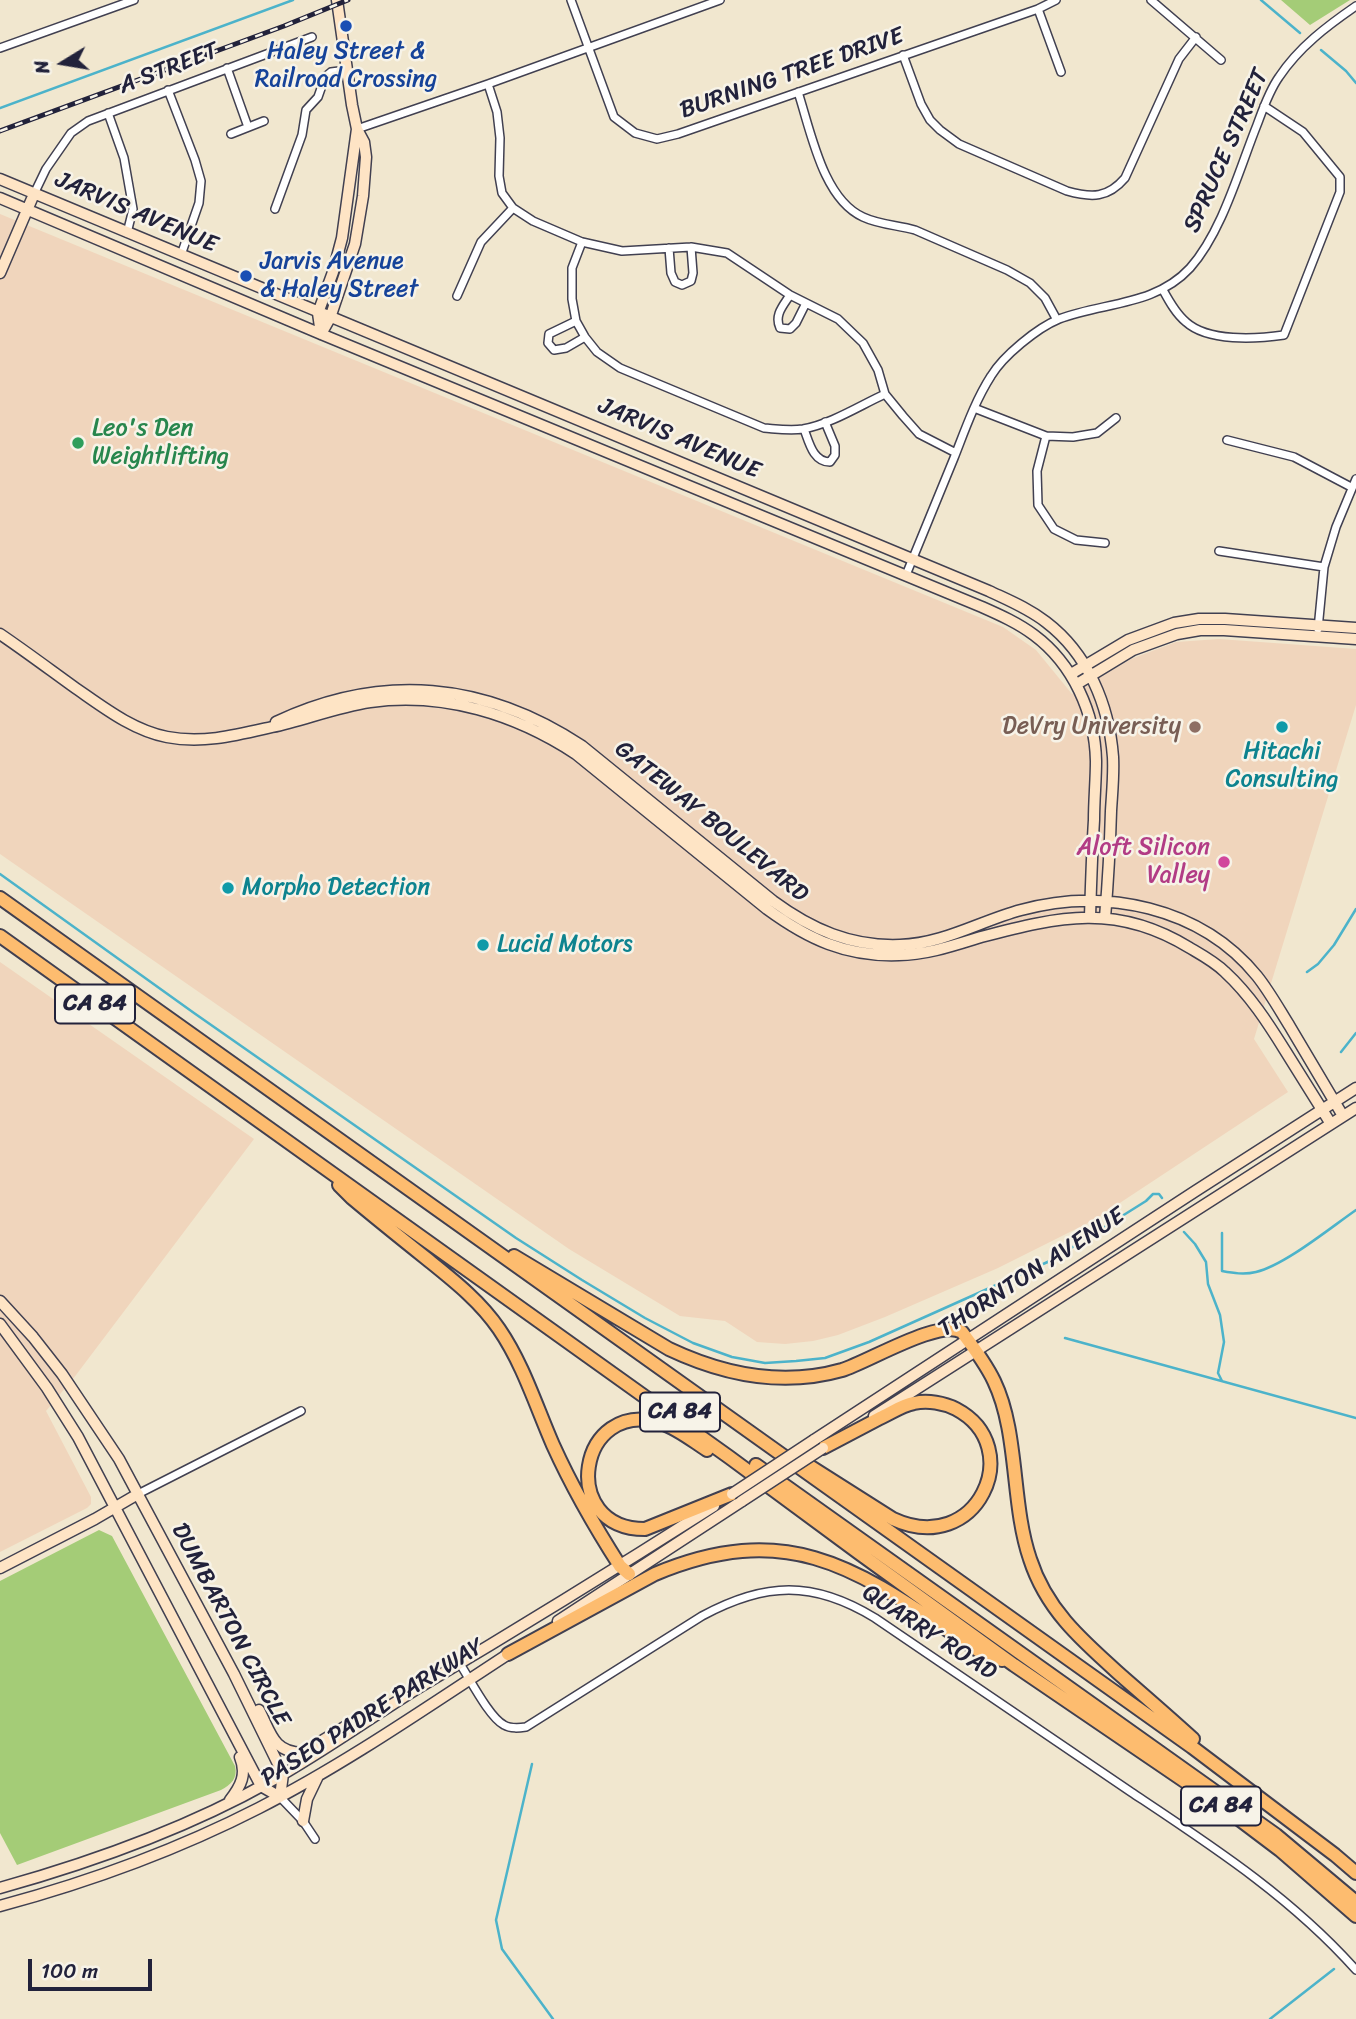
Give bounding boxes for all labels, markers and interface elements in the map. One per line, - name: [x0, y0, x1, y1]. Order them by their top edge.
- marker: Haley Street & Railroad Crossing: [338, 18, 354, 34]
- street label: BURNING TREE DRIVE: [676, 22, 908, 126]
- north arrow: [28, 28, 98, 98]
- street label: A STREET: [115, 37, 223, 101]
- place label: Haley Street & Railroad Crossing: [255, 38, 437, 94]
- text: N: [24, 57, 59, 77]
- street label: SPRUCE STREET: [1178, 65, 1276, 237]
- street label: JARVIS AVENUE: [51, 166, 221, 260]
- place label: Jarvis Avenue & Haley Street: [260, 248, 418, 304]
- marker: Jarvis Avenue & Haley Street: [238, 268, 254, 284]
- street label: JARVIS AVENUE: [594, 392, 764, 486]
- place label: Leo's Den Weightlifting: [92, 415, 229, 471]
- marker: Leo's Den Weightlifting: [70, 435, 86, 451]
- place label: DeVry University: [1002, 713, 1181, 741]
- marker: DeVry University: [1187, 719, 1203, 735]
- marker: Hitachi Consulting: [1274, 719, 1290, 735]
- street label: GATEWAY BOULEVARD: [608, 735, 814, 909]
- place label: Hitachi Consulting: [1225, 738, 1339, 794]
- place label: Aloft Silicon Valley: [1077, 834, 1210, 890]
- marker: Aloft Silicon Valley: [1216, 854, 1232, 870]
- place label: Morpho Detection: [242, 874, 430, 902]
- marker: Morpho Detection: [220, 880, 236, 896]
- place label: Lucid Motors: [497, 931, 633, 959]
- marker: Lucid Motors: [475, 937, 491, 953]
- road number: CA 84: [55, 984, 135, 1023]
- street label: THORNTON AVENUE: [933, 1202, 1131, 1344]
- road number: CA 84: [640, 1392, 720, 1432]
- street label: DUMBARTON CIRCLE: [164, 1519, 296, 1731]
- street label: QUARRY ROAD: [856, 1579, 1002, 1687]
- street label: PASEO PADRE PARKWAY: [256, 1633, 490, 1793]
- road number: CA 84: [1181, 1786, 1261, 1826]
- scale bar: [32, 1946, 156, 1990]
- text: 100 m: [41, 1952, 98, 1990]

